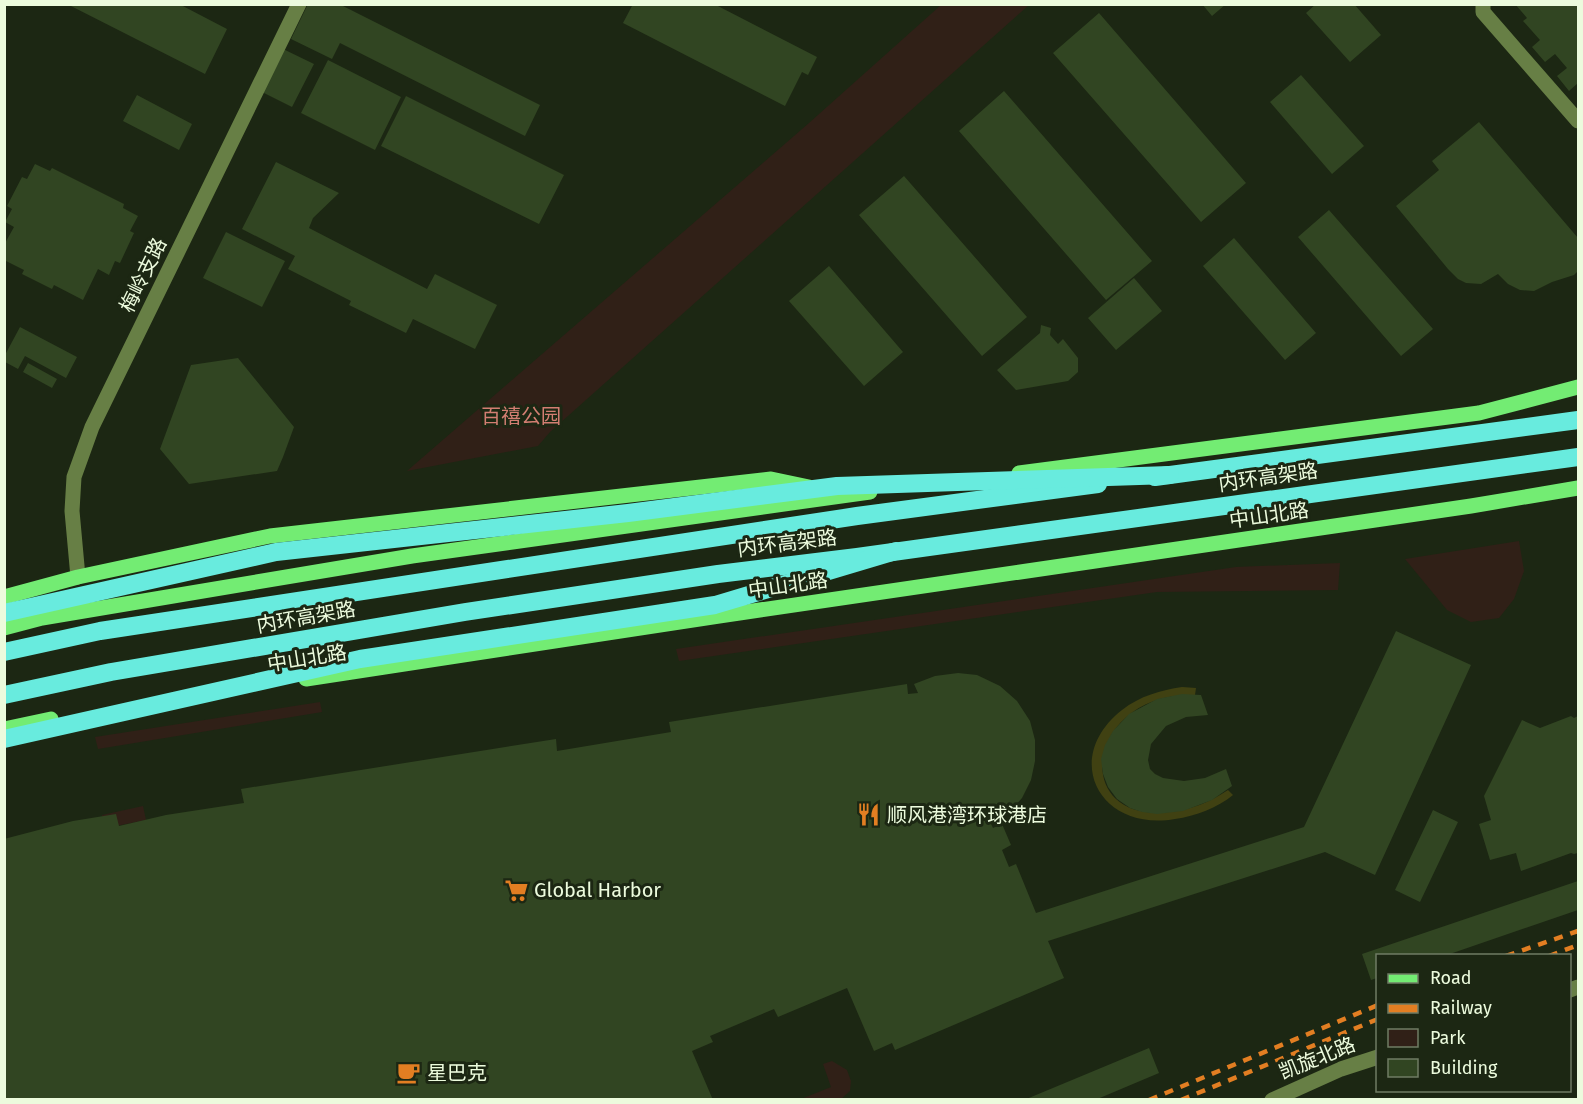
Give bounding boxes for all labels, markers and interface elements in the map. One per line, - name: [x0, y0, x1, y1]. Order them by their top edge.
- street label: 梅岭支路: [115, 234, 171, 316]
- park label: 百禧公园: [481, 404, 561, 428]
- street label: 内环高架路: [1217, 458, 1319, 496]
- street label: 中山北路: [1228, 498, 1310, 532]
- street label: 内环高架路: [736, 525, 838, 561]
- street label: 中山北路: [747, 568, 829, 602]
- street label: 内环高架路: [255, 596, 357, 638]
- street label: 中山北路: [266, 640, 348, 676]
- restaurant icon: 顺风港湾环球港店: [856, 802, 882, 828]
- place label: 顺风港湾环球港店: [887, 803, 1047, 827]
- supermarket icon: Global Harbor: [503, 877, 529, 903]
- place label: Global Harbor: [534, 878, 661, 902]
- legend: [1376, 954, 1571, 1092]
- text: Road: [1430, 967, 1472, 989]
- text: Railway: [1430, 997, 1492, 1019]
- text: Park: [1430, 1027, 1466, 1049]
- street label: 凯旋北路: [1275, 1032, 1359, 1084]
- text: Building: [1430, 1057, 1498, 1079]
- cafe icon: 星巴克: [396, 1060, 422, 1086]
- place label: 星巴克: [427, 1061, 487, 1085]

